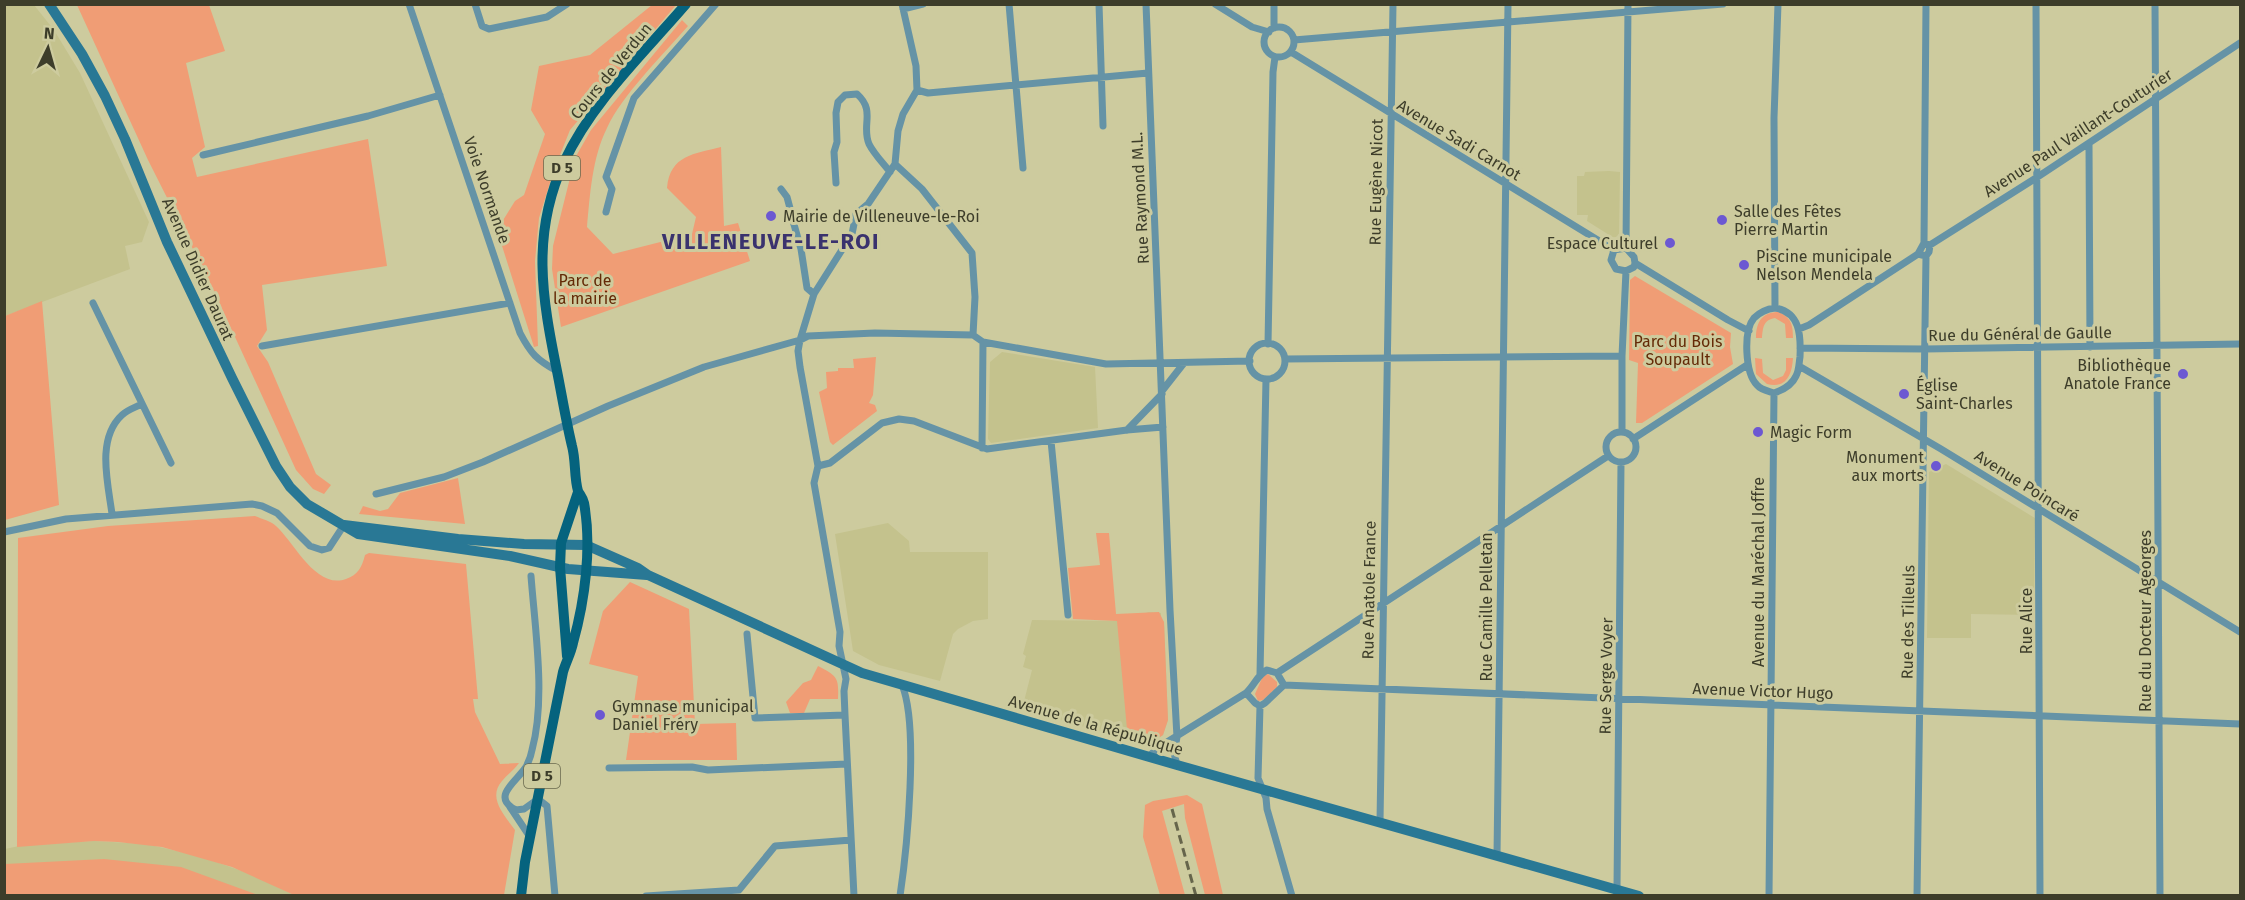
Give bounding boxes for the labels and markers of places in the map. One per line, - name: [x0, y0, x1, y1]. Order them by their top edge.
- place label: Salle des Fêtes Pierre Martin: [1734, 202, 1841, 239]
- place label: Mairie de Villeneuve-le-Roi: [783, 207, 980, 226]
- marker: Mairie de Villeneuve-le-Roi: [764, 209, 778, 223]
- marker: Salle des Fêtes Pierre Martin: [1715, 213, 1729, 227]
- place label: Espace Culturel: [1547, 234, 1658, 253]
- marker: Espace Culturel: [1663, 236, 1677, 250]
- place label: Piscine municipale Nelson Mendela: [1756, 247, 1892, 284]
- marker: Piscine municipale Nelson Mendela: [1737, 258, 1751, 272]
- place label: Bibliothèque Anatole France: [2064, 356, 2171, 393]
- marker: Bibliothèque Anatole France: [2176, 367, 2190, 381]
- place label: Église Saint-Charles: [1916, 375, 2013, 413]
- marker: Église Saint-Charles: [1897, 387, 1911, 401]
- place label: Magic Form: [1770, 423, 1852, 442]
- marker: Magic Form: [1751, 425, 1765, 439]
- place label: Monument aux morts: [1846, 448, 1924, 485]
- marker: Monument aux morts: [1929, 459, 1943, 473]
- place label: Gymnase municipal Daniel Fréry: [612, 697, 754, 734]
- marker: Gymnase municipal Daniel Fréry: [593, 708, 607, 722]

